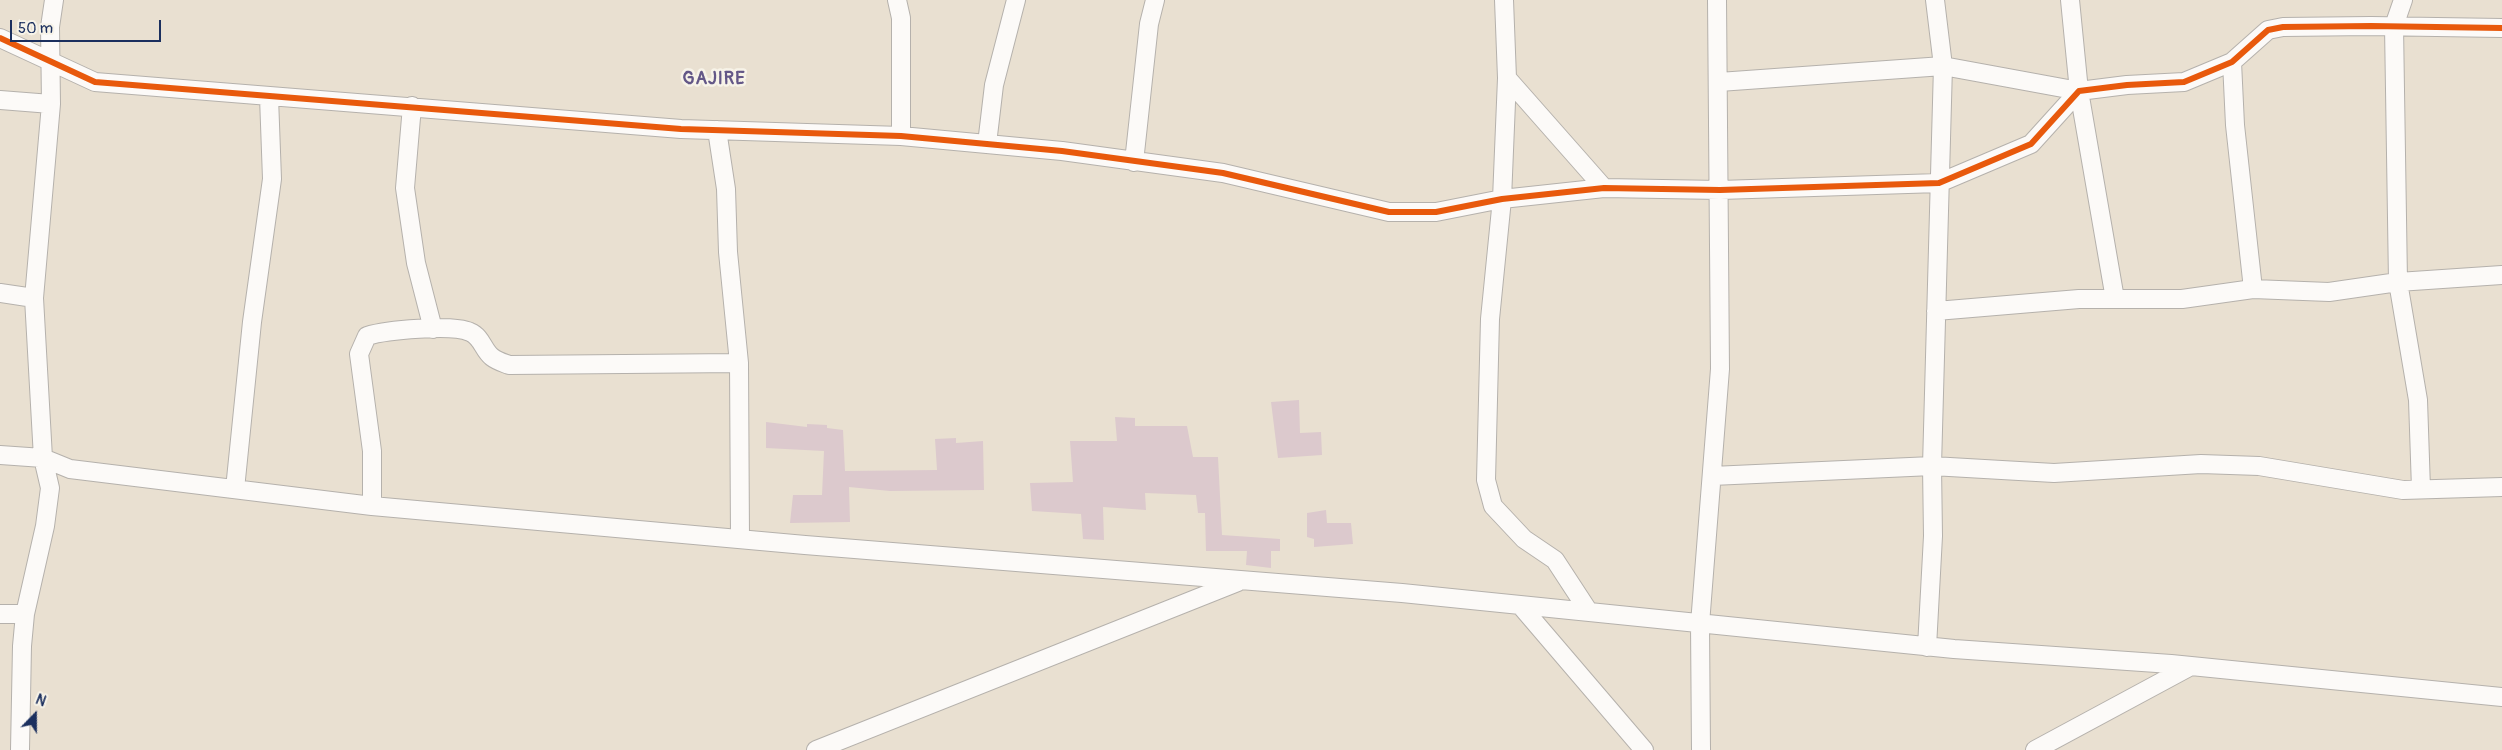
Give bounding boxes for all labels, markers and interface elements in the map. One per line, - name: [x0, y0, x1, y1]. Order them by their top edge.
- scale bar: [12, 10, 164, 42]
- text: 50 m: [18, 19, 53, 38]
- district label: GAJIRE: [682, 68, 746, 90]
- north arrow: [10, 690, 60, 740]
- text: N: [33, 691, 48, 710]

